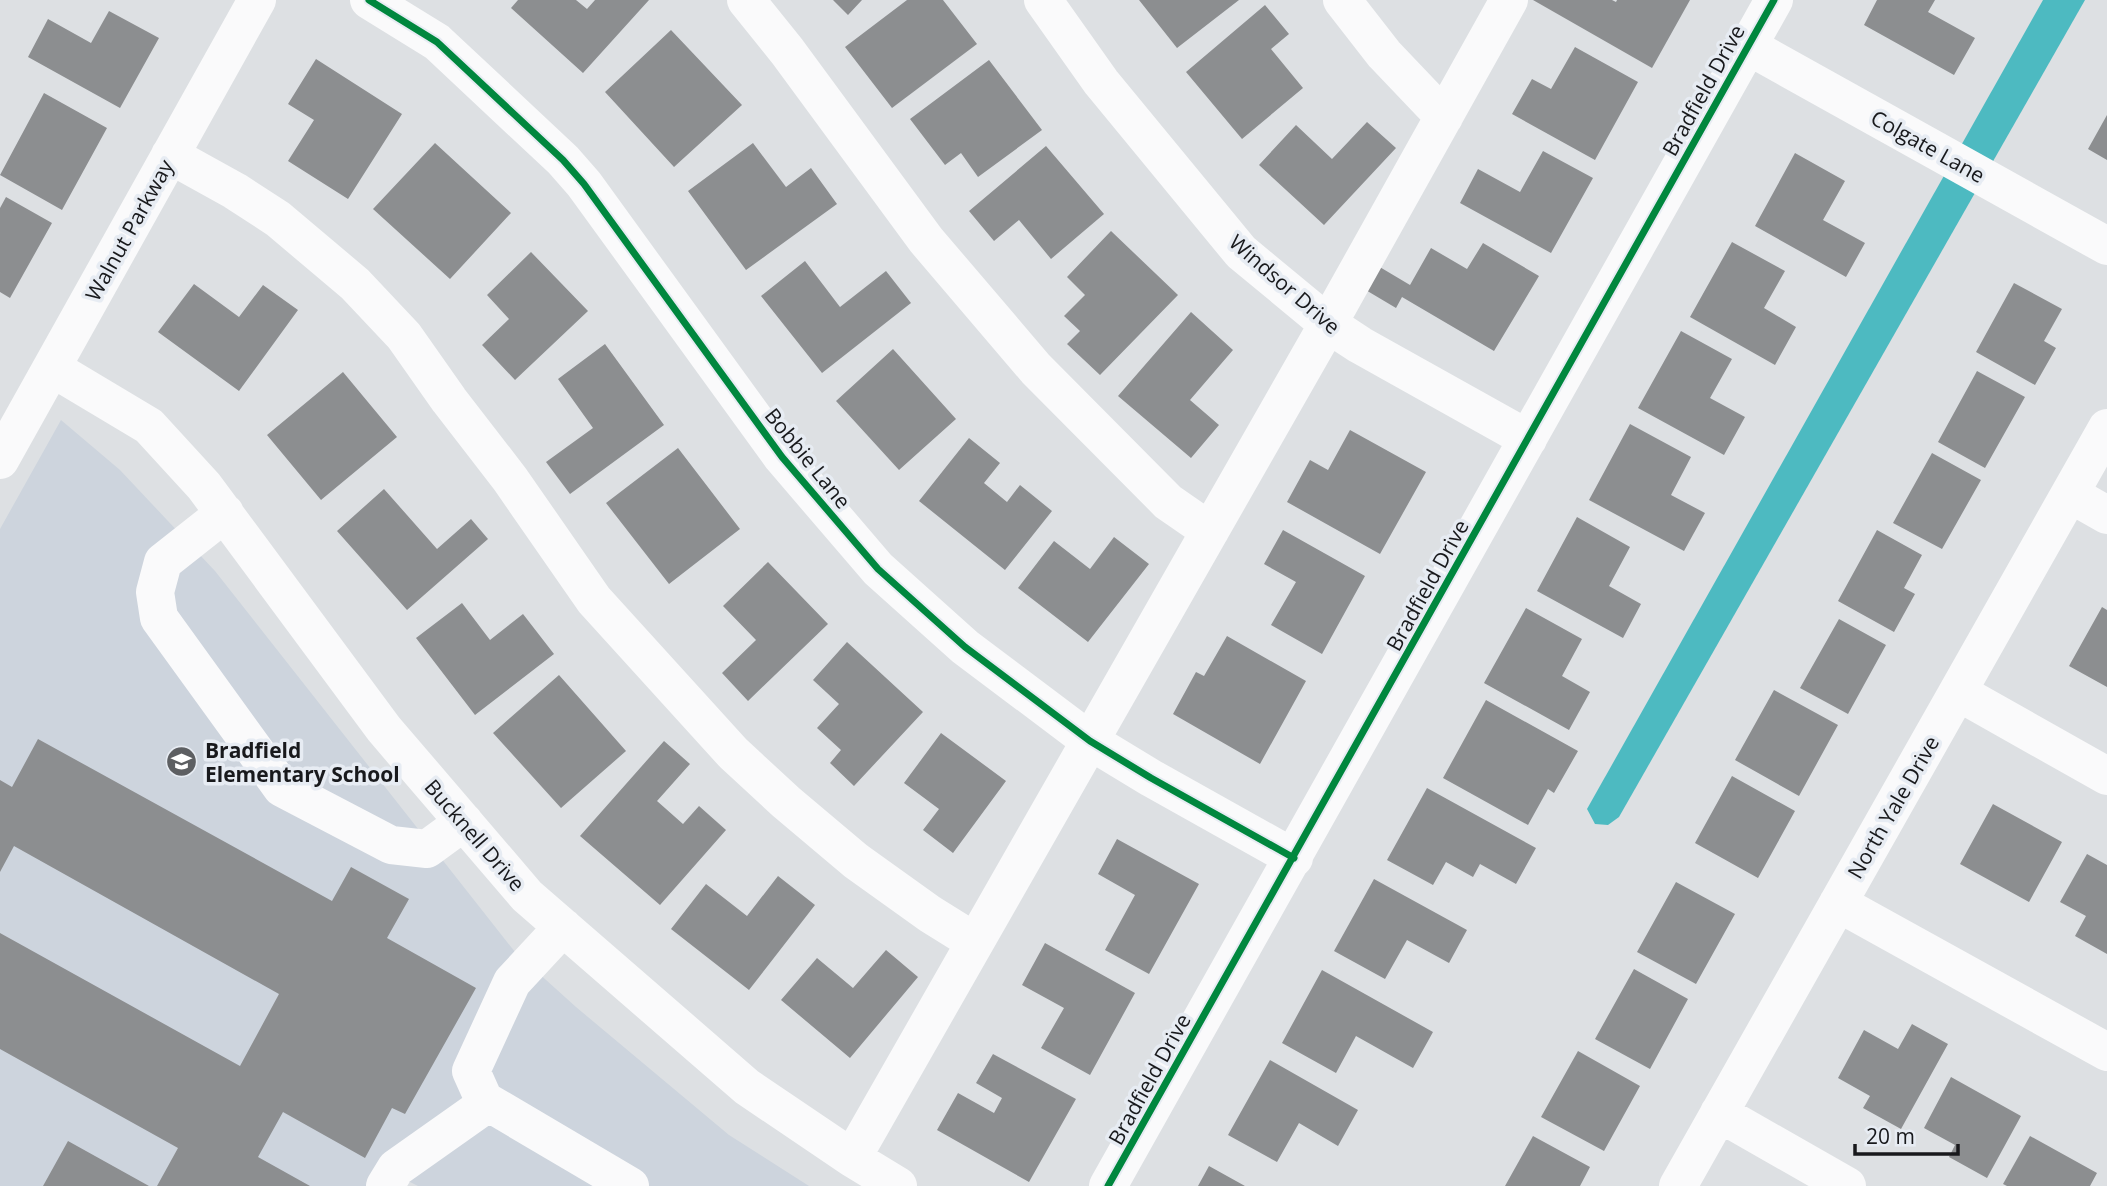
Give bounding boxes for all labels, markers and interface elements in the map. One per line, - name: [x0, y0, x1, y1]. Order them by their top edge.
- street label: Bradfield Drive: [1655, 19, 1751, 161]
- street label: Colgate Lane: [1866, 103, 1990, 189]
- street label: Walnut Parkway: [79, 154, 180, 306]
- street label: Windsor Drive: [1224, 228, 1346, 340]
- street label: Bobbie Lane: [759, 402, 857, 514]
- street label: Bradfield Drive: [1379, 514, 1475, 656]
- street label: North Yale Drive: [1841, 731, 1945, 883]
- place label: Bradfield Elementary School: [205, 736, 400, 788]
- school or university icon: Bradfield Elementary School: [165, 745, 199, 779]
- street label: Bucknell Drive: [419, 773, 531, 897]
- street label: Bradfield Drive: [1101, 1008, 1197, 1150]
- scale bar: [1855, 1112, 1958, 1156]
- text: 20 m: [1866, 1122, 1915, 1150]

